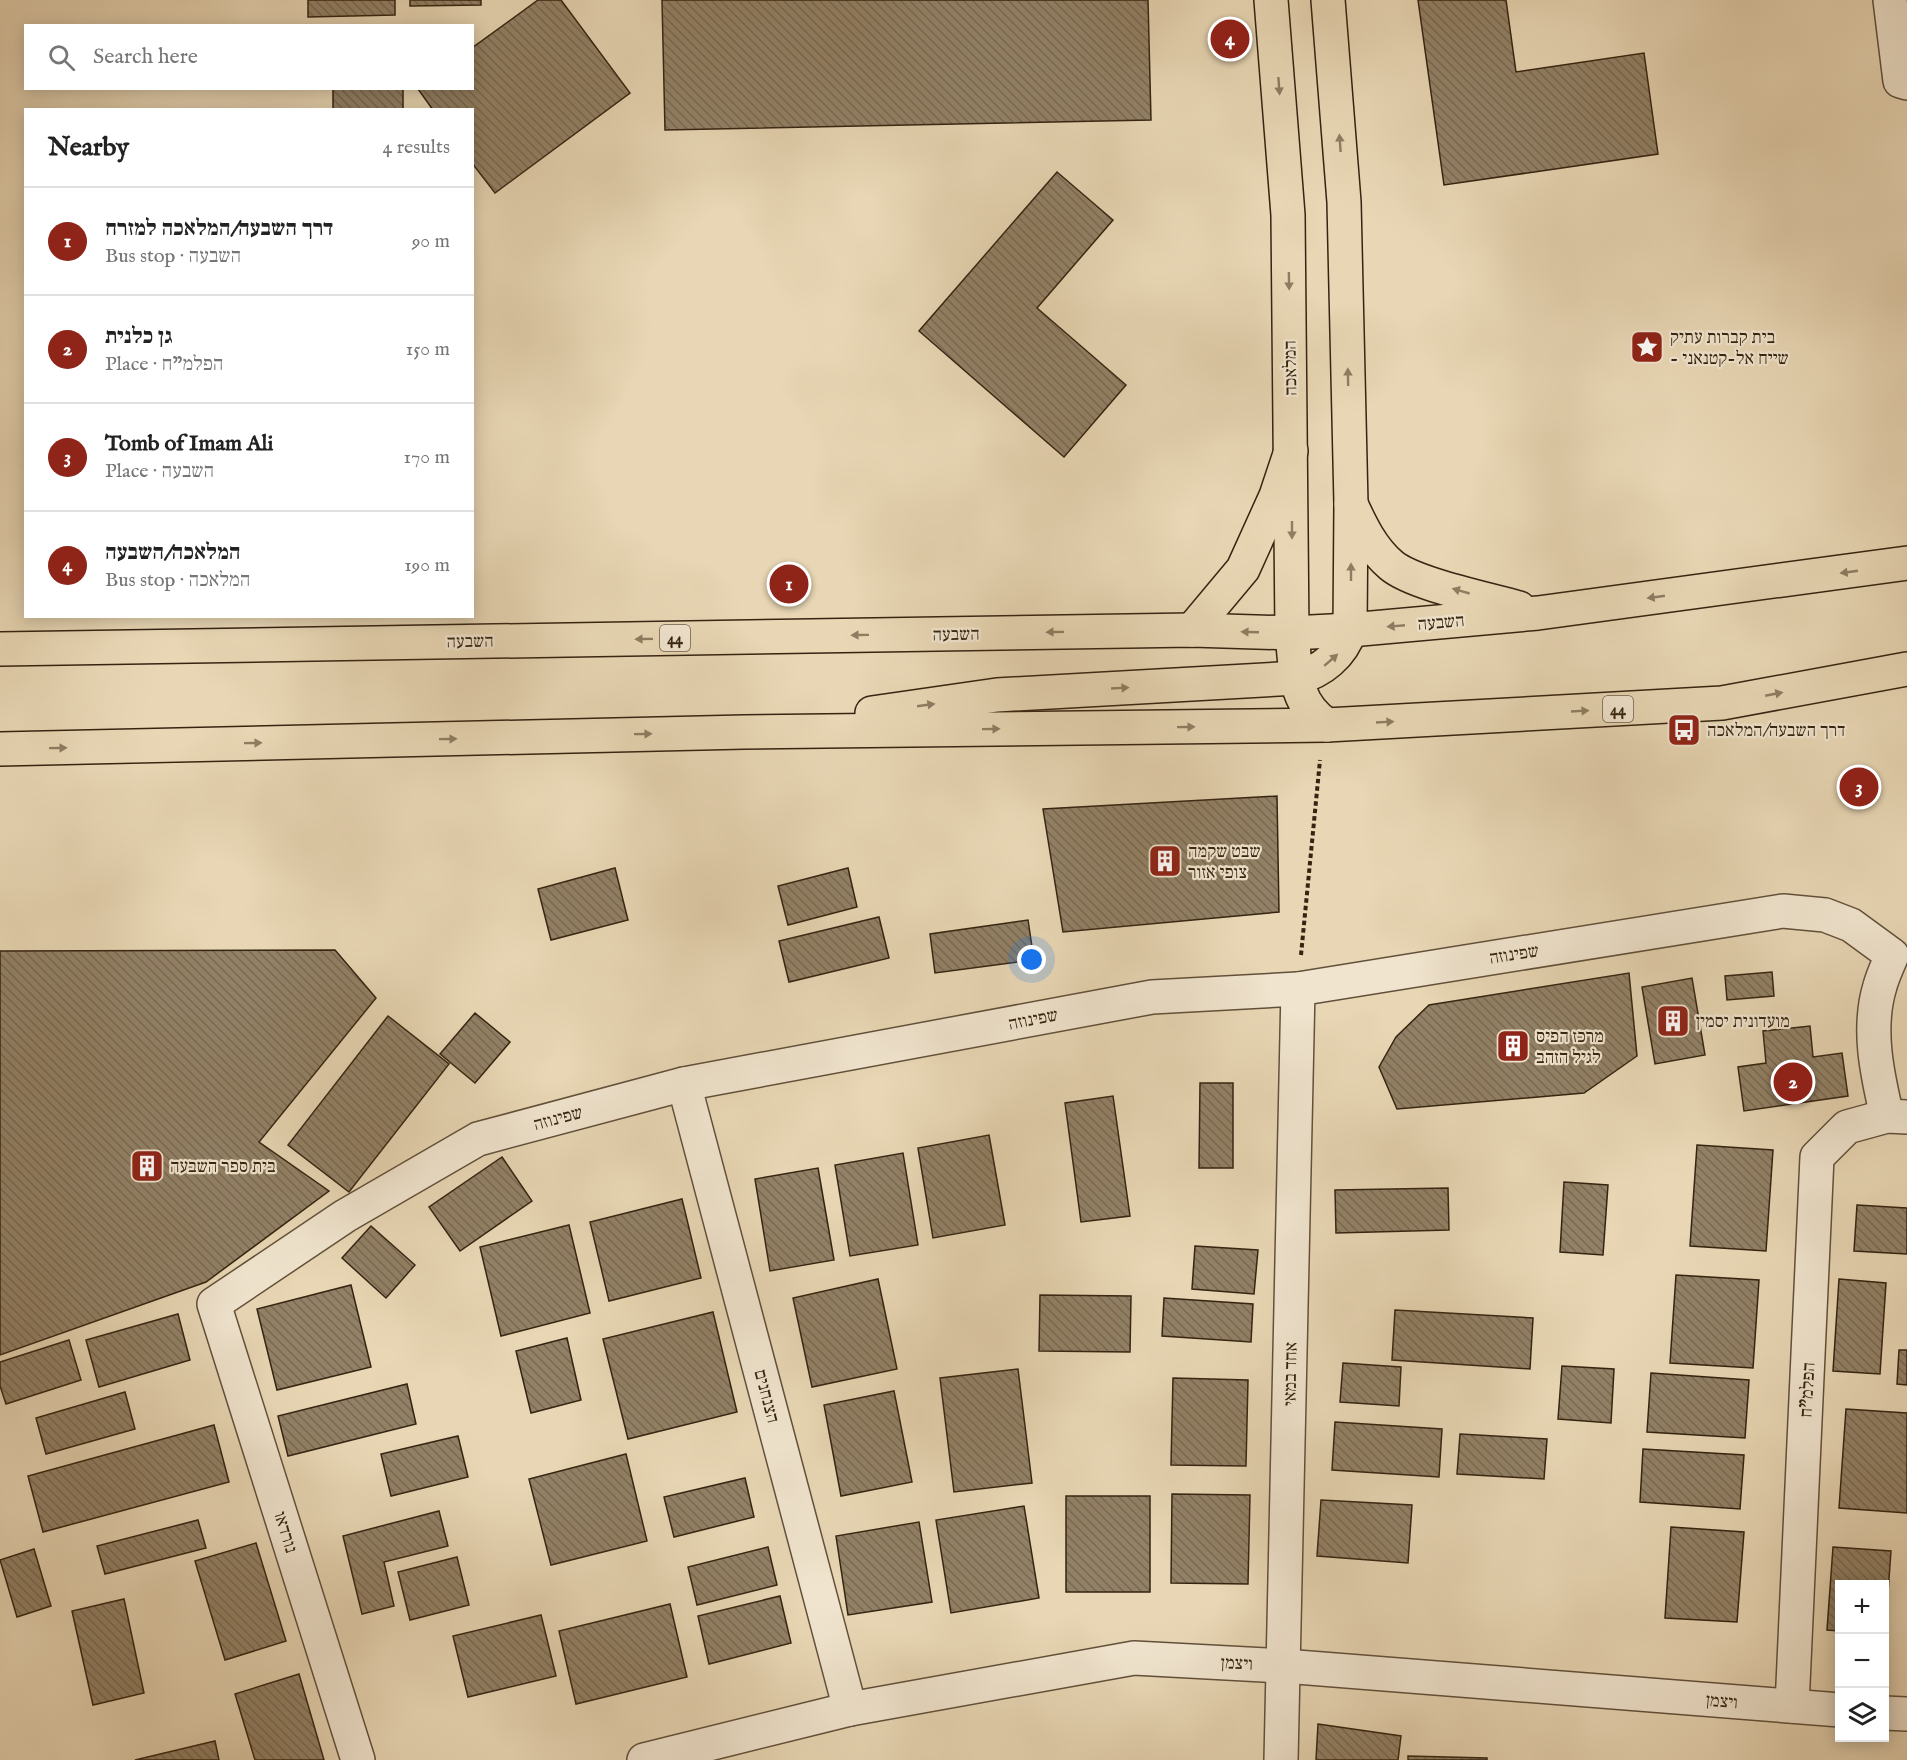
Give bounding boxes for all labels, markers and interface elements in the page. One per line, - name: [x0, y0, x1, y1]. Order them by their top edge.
- pin: 4: [1210, 16, 1250, 62]
- search box: [24, 24, 474, 90]
- icon: search: [45, 41, 78, 74]
- text: Search here: [93, 43, 198, 71]
- one-way arrow: [1274, 76, 1284, 95]
- text: Nearby: [48, 131, 129, 164]
- one-way arrow: [1335, 134, 1344, 153]
- text: 4 results: [383, 135, 450, 160]
- text: דרך השבעה/המלאכה למזרח: [105, 215, 333, 243]
- text: 1: [64, 229, 71, 254]
- text: 90 m: [412, 229, 450, 254]
- text: Bus stop · השבעה: [105, 244, 241, 269]
- one-way arrow: [1284, 271, 1294, 290]
- text: גן כלנית: [105, 323, 173, 351]
- place label: בית קברות עתיק - שייח אל-קטנאני: [1670, 327, 1789, 371]
- place icon: בית קברות עתיק - שייח אל-קטנאני: [1629, 329, 1665, 365]
- text: 2: [63, 337, 72, 362]
- text: 150 m: [406, 337, 450, 362]
- street label: המלאכה: [1280, 340, 1303, 396]
- text: Place · הפלמ"ח: [105, 352, 223, 377]
- one-way arrow: [1343, 367, 1353, 386]
- text: Tomb of Imam Ali: [105, 430, 274, 458]
- text: 3: [64, 445, 71, 470]
- text: 170 m: [404, 445, 450, 470]
- text: Place · השבעה: [105, 459, 214, 484]
- one-way arrow: [1287, 521, 1297, 540]
- text: המלאכה/השבעה: [105, 539, 241, 567]
- text: 4: [63, 553, 72, 578]
- text: 190 m: [404, 553, 450, 578]
- pin: 1: [770, 562, 808, 606]
- one-way arrow: [1346, 562, 1356, 581]
- one-way arrow: [1840, 567, 1859, 576]
- text: Bus stop · המלאכה: [105, 568, 250, 593]
- one-way arrow: [1452, 586, 1470, 595]
- one-way arrow: [1646, 593, 1665, 602]
- street label: השבעה: [1417, 610, 1466, 637]
- one-way arrow: [1386, 621, 1405, 631]
- street label: השבעה: [932, 624, 980, 647]
- road number: 44: [660, 625, 690, 651]
- one-way arrow: [1240, 627, 1259, 637]
- one-way arrow: [1045, 628, 1064, 637]
- street label: השבעה: [446, 631, 494, 654]
- one-way arrow: [850, 631, 869, 640]
- one-way arrow: [635, 634, 654, 644]
- one-way arrow: [1323, 654, 1338, 667]
- one-way arrow: [1111, 684, 1130, 693]
- one-way arrow: [1765, 689, 1784, 698]
- road number: 44: [1603, 696, 1633, 722]
- one-way arrow: [917, 701, 936, 710]
- one-way arrow: [1571, 707, 1590, 716]
- bus stop icon: דרך השבעה/המלאכה: [1666, 712, 1702, 748]
- one-way arrow: [1376, 717, 1395, 727]
- place label: דרך השבעה/המלאכה: [1707, 720, 1845, 743]
- one-way arrow: [1177, 722, 1196, 732]
- one-way arrow: [982, 724, 1001, 734]
- one-way arrow: [634, 730, 653, 739]
- one-way arrow: [439, 734, 458, 744]
- one-way arrow: [244, 739, 263, 748]
- one-way arrow: [49, 743, 68, 753]
- pin: 3: [1840, 764, 1878, 810]
- place label: שבט שקמה צופי אזור: [1188, 841, 1260, 885]
- building icon: שבט שקמה צופי אזור: [1147, 843, 1183, 879]
- street label: שפינוזה: [1488, 940, 1541, 971]
- your location: [1017, 945, 1046, 974]
- building icon: מועדונית יסמין: [1655, 1003, 1691, 1039]
- street label: שפינוזה: [1006, 1004, 1060, 1037]
- place label: מועדונית יסמין: [1696, 1011, 1790, 1034]
- place label: מרכז הפיס לגיל הזהב: [1536, 1026, 1604, 1070]
- building icon: מרכז הפיס לגיל הזהב: [1495, 1028, 1531, 1064]
- pin: 2: [1774, 1060, 1812, 1104]
- street label: שפינוזה: [531, 1102, 586, 1137]
- building icon: בית ספר השבעה: [129, 1148, 165, 1184]
- place label: בית ספר השבעה: [170, 1156, 276, 1179]
- street label: אחד במאי: [1279, 1342, 1304, 1406]
- street label: הפלמ"ח: [1796, 1362, 1821, 1418]
- street label: הצנחנים: [747, 1367, 784, 1426]
- street label: נורדאו: [267, 1509, 302, 1556]
- map controls: [1835, 1580, 1889, 1742]
- button: +: [1835, 1580, 1889, 1634]
- button: −: [1835, 1634, 1889, 1688]
- street label: ויצמן: [1220, 1652, 1254, 1677]
- button: layers: [1835, 1688, 1889, 1742]
- street label: ויצמן: [1705, 1690, 1739, 1715]

